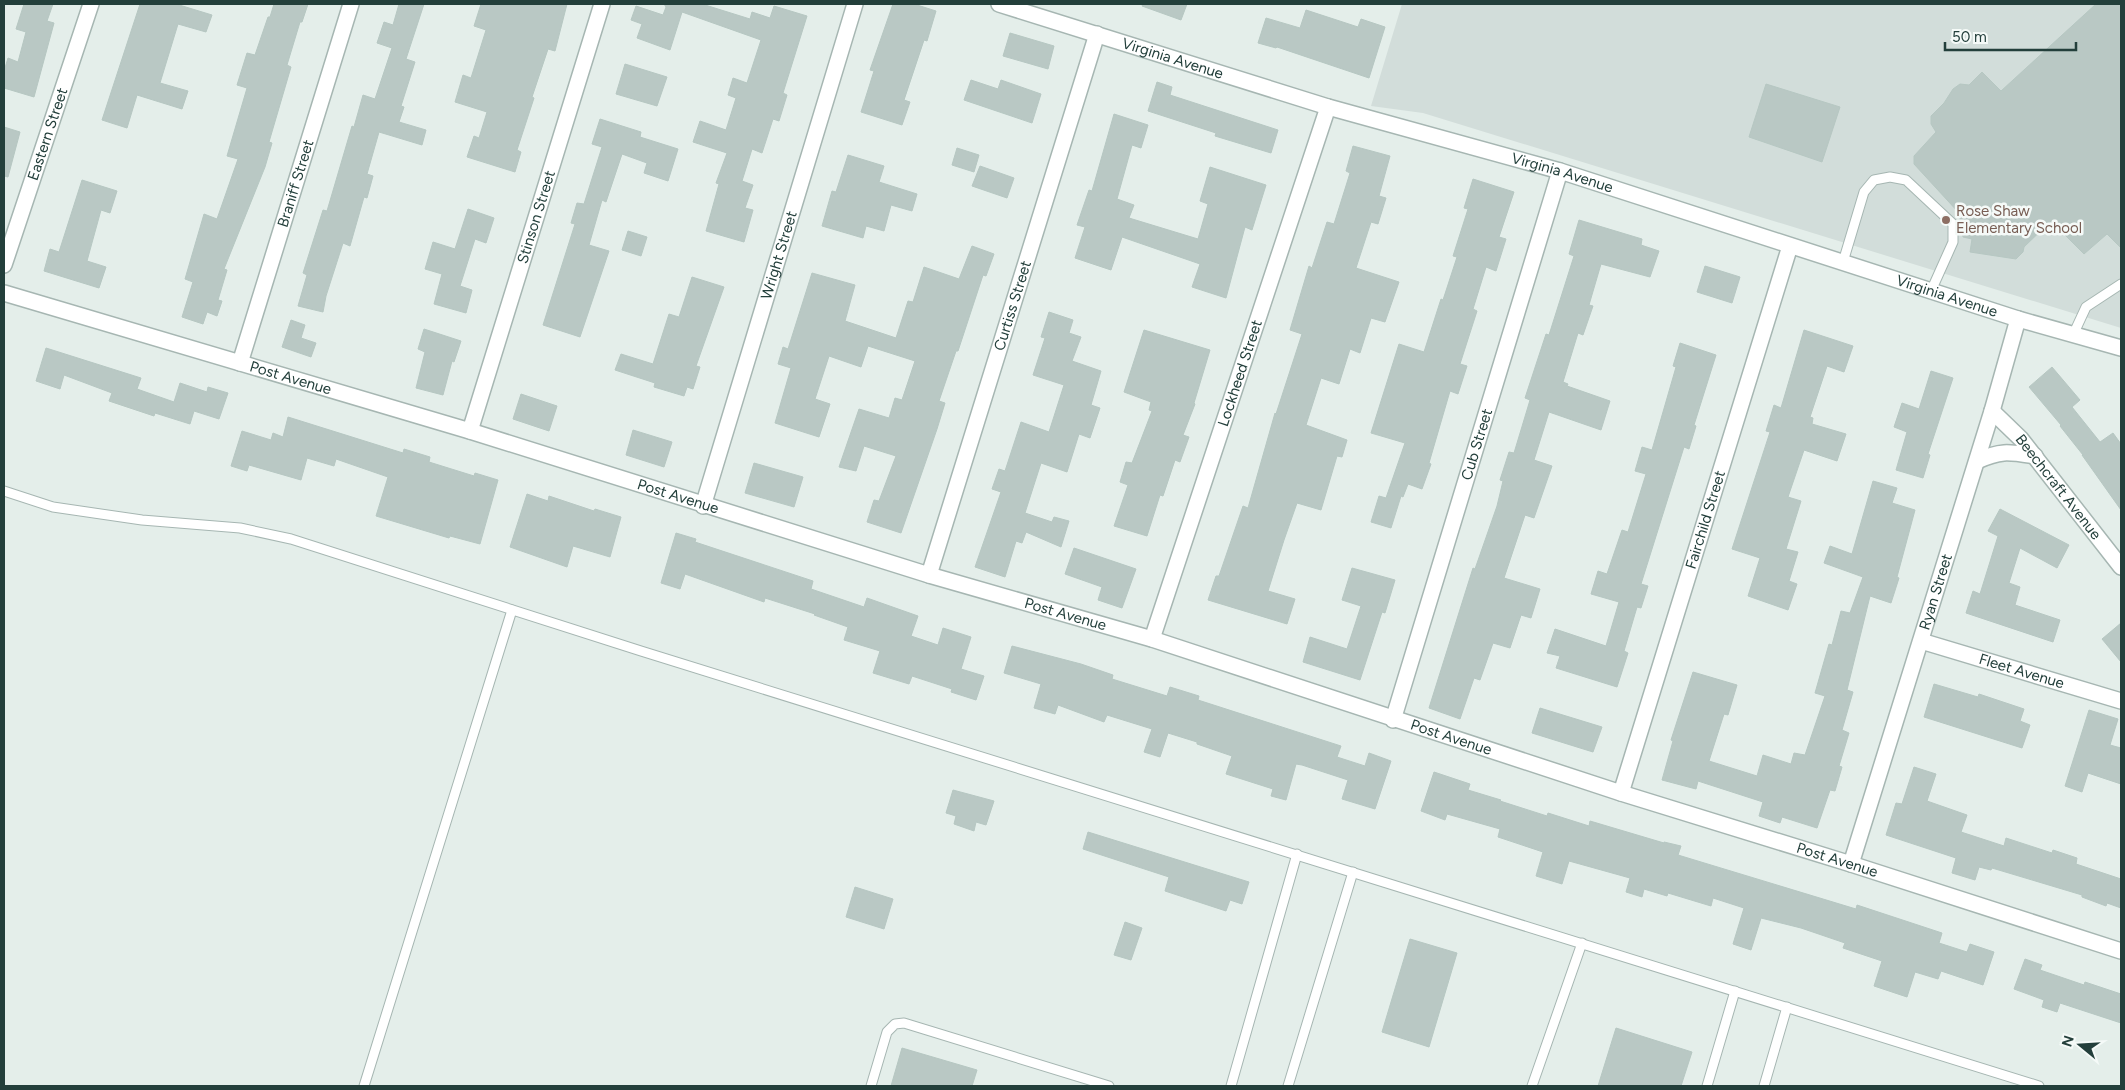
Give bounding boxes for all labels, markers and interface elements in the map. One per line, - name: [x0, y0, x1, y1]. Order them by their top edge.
- scale bar: [1945, 20, 2076, 52]
- text: 50 m: [1952, 28, 1987, 46]
- street label: Virginia Avenue: [1120, 34, 1226, 83]
- street label: Eastern Street: [24, 85, 72, 183]
- street label: Braniff Street: [274, 137, 318, 229]
- street label: Virginia Avenue: [1509, 149, 1615, 197]
- street label: Stinson Street: [513, 168, 559, 266]
- place label: Rose Shaw Elementary School: [1956, 202, 2082, 237]
- street label: Wright Street: [757, 209, 801, 302]
- marker: Rose Shaw Elementary School: [1940, 214, 1952, 226]
- street label: Curtiss Street: [990, 258, 1035, 353]
- street label: Virginia Avenue: [1894, 271, 2000, 321]
- street label: Lockheed Street: [1214, 317, 1266, 429]
- street label: Post Avenue: [248, 357, 334, 399]
- street label: Cub Street: [1457, 406, 1496, 482]
- street label: Beechcraft Avenue: [2012, 431, 2105, 543]
- street label: Fairchild Street: [1682, 468, 1729, 571]
- street label: Post Avenue: [635, 475, 721, 517]
- street label: Ryan Street: [1915, 551, 1956, 632]
- street label: Post Avenue: [1022, 594, 1108, 634]
- street label: Fleet Avenue: [1977, 650, 2066, 692]
- street label: Post Avenue: [1408, 716, 1494, 759]
- street label: Post Avenue: [1794, 839, 1880, 881]
- north arrow: [2055, 1020, 2105, 1070]
- text: N: [2058, 1033, 2078, 1049]

